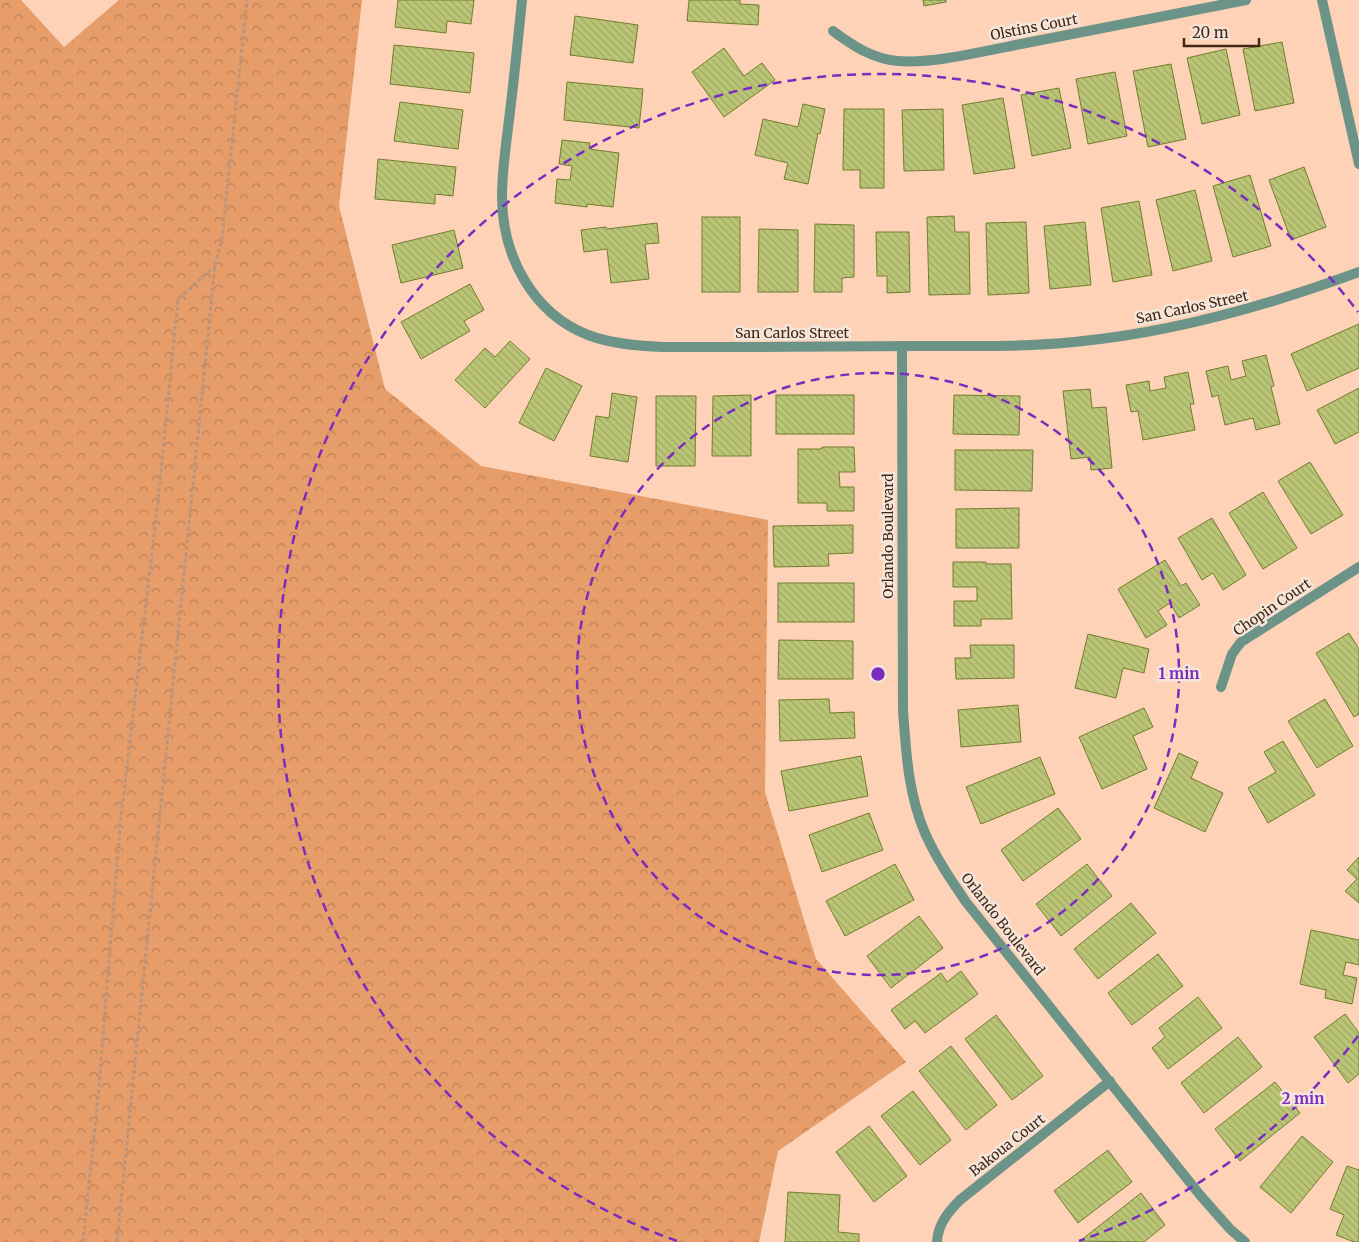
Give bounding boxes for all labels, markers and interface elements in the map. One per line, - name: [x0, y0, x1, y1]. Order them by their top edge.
- street label: Olstins Court: [989, 10, 1080, 44]
- scale bar: [1184, 15, 1259, 47]
- text: 20 m: [1192, 23, 1229, 42]
- street label: San Carlos Street: [1134, 286, 1250, 328]
- street label: San Carlos Street: [735, 324, 850, 342]
- street label: Orlando Boulevard: [879, 473, 897, 599]
- street label: Chopin Court: [1230, 574, 1315, 640]
- text: 1 min: [1159, 664, 1199, 683]
- centre of rings: [869, 665, 887, 683]
- street label: Orlando Boulevard: [957, 869, 1049, 979]
- text: 2 min: [1282, 1089, 1324, 1108]
- street label: Bakoua Court: [966, 1110, 1049, 1180]

